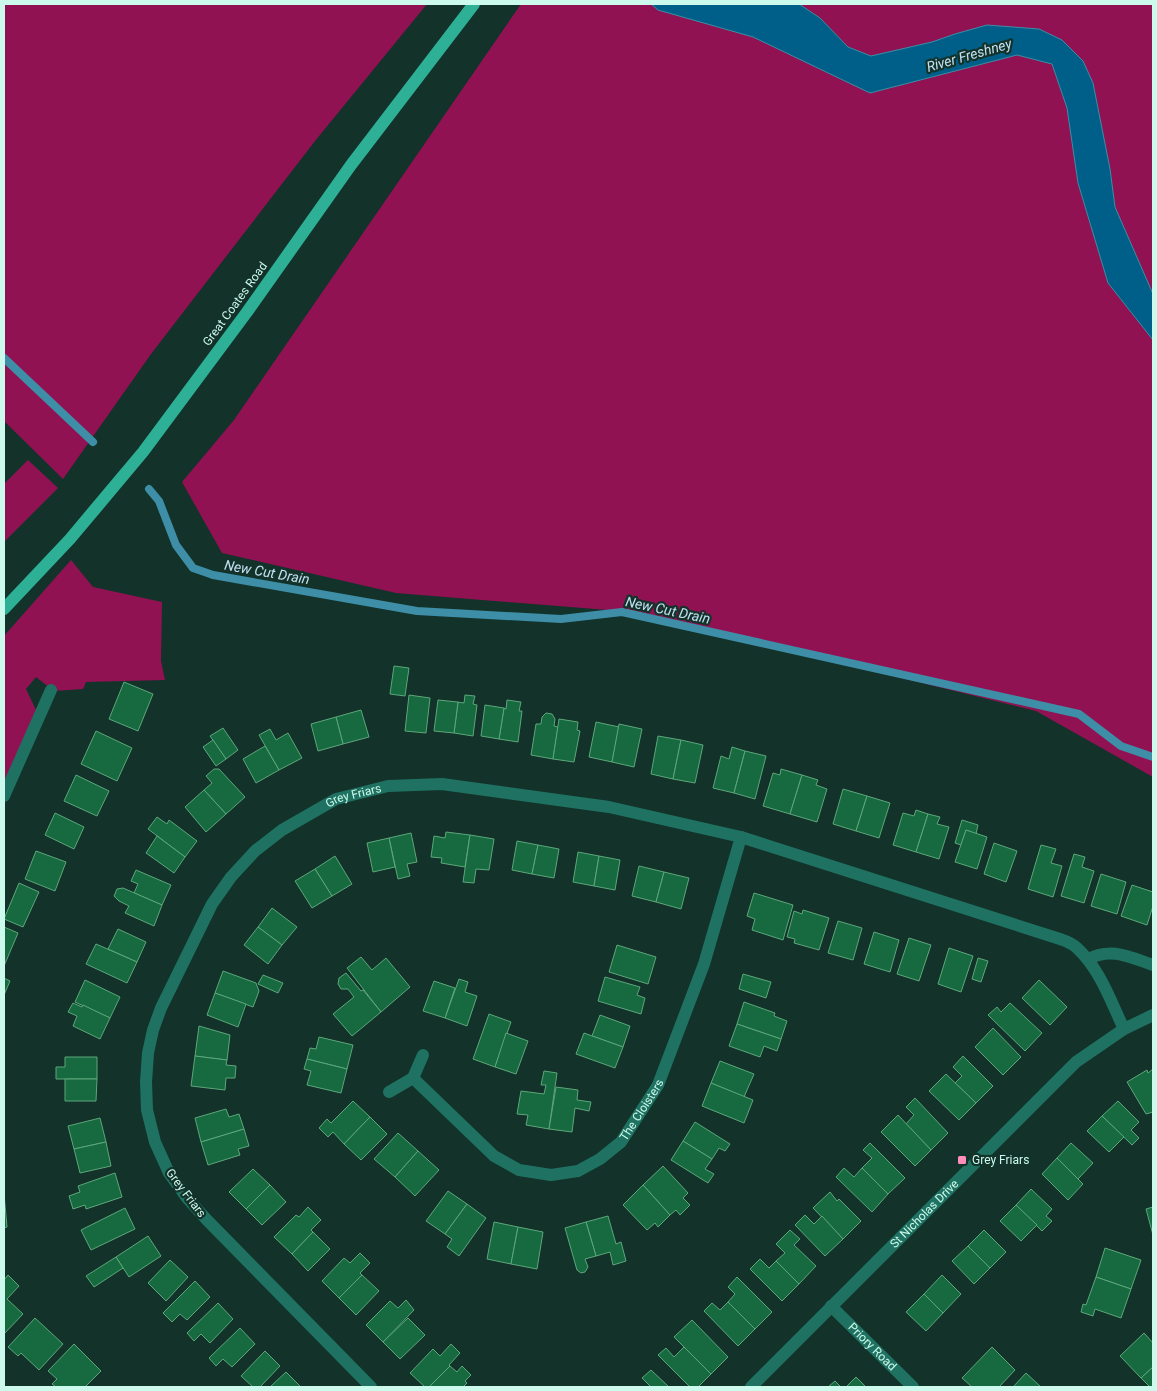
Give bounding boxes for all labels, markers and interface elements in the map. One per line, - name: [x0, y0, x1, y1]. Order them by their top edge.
- water label: River Freshney: [925, 35, 1014, 75]
- street label: Great Coates Road: [200, 259, 270, 349]
- water label: New Cut Drain: [223, 557, 311, 587]
- water label: New Cut Drain: [624, 593, 712, 627]
- street label: Grey Friars: [323, 781, 383, 811]
- street label: The Cloisters: [617, 1077, 666, 1143]
- place label: Grey Friars: [972, 1153, 1029, 1167]
- marker: Grey Friars: [956, 1154, 968, 1166]
- street label: Grey Friars: [163, 1166, 209, 1220]
- street label: St Nicholas Drive: [887, 1177, 961, 1251]
- street label: Priory Road: [845, 1320, 899, 1373]

